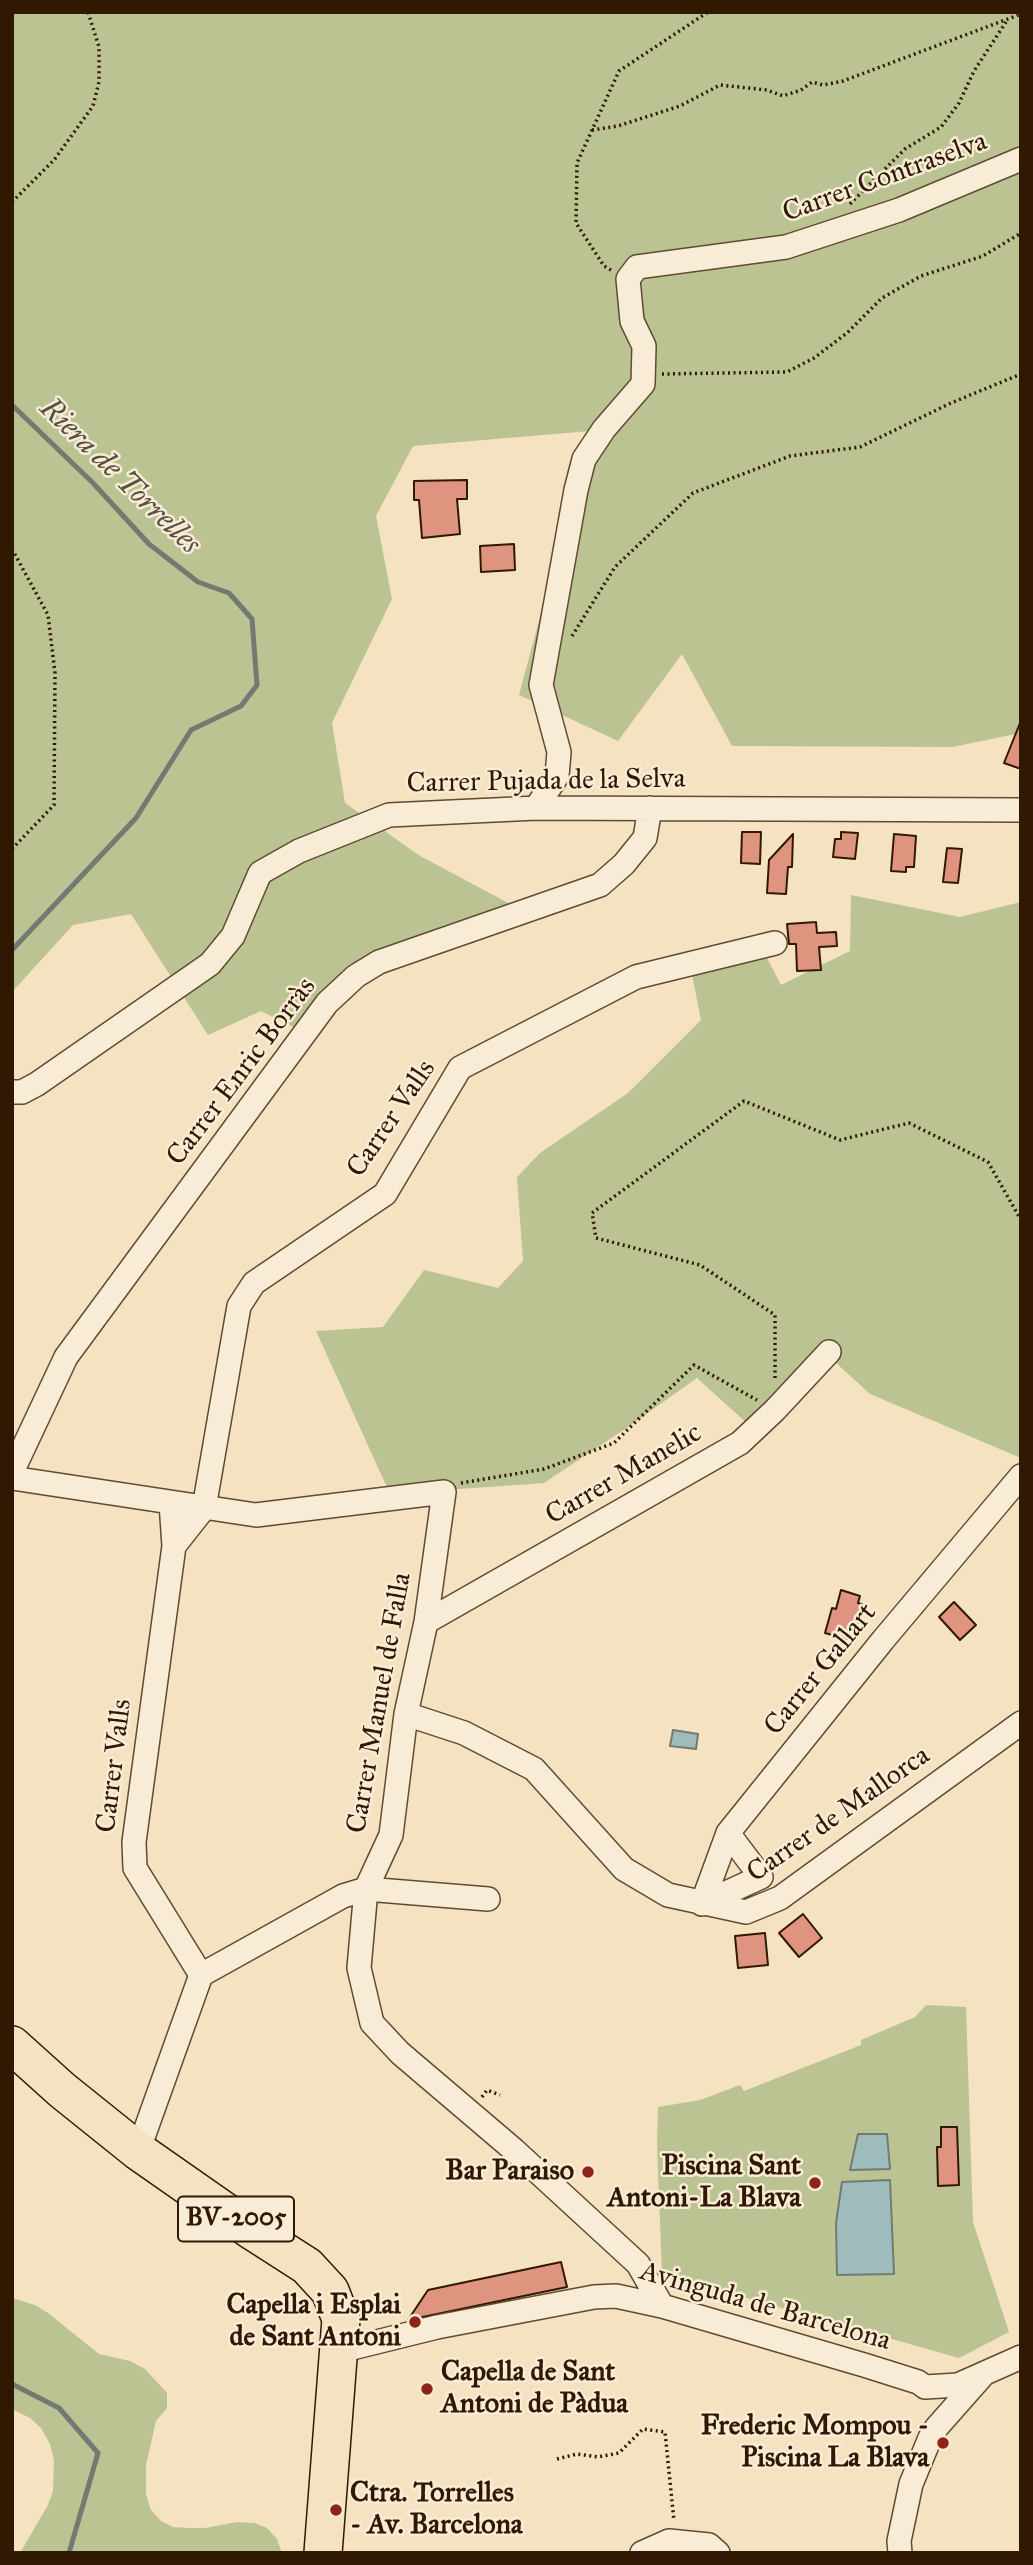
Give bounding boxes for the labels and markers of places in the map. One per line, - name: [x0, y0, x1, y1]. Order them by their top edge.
- place label: Piscina Sant Antoni-La Blava: [607, 2150, 801, 2216]
- place label: Bar Paraiso: [445, 2155, 574, 2189]
- marker: Bar Paraiso: [580, 2164, 596, 2180]
- marker: Piscina Sant Antoni-La Blava: [807, 2175, 823, 2191]
- place label: Capella i Esplai de Sant Antoni: [226, 2289, 401, 2355]
- marker: Capella i Esplai de Sant Antoni: [407, 2314, 423, 2330]
- place label: Capella de Sant Antoni de Pàdua: [441, 2356, 628, 2422]
- marker: Capella de Sant Antoni de Pàdua: [419, 2381, 435, 2397]
- place label: Frederic Mompou - Piscina La Blava: [701, 2410, 929, 2476]
- marker: Frederic Mompou - Piscina La Blava: [935, 2435, 951, 2451]
- place label: Ctra. Torrelles - Av. Barcelona: [350, 2477, 523, 2543]
- marker: Ctra. Torrelles - Av. Barcelona: [328, 2502, 344, 2518]

